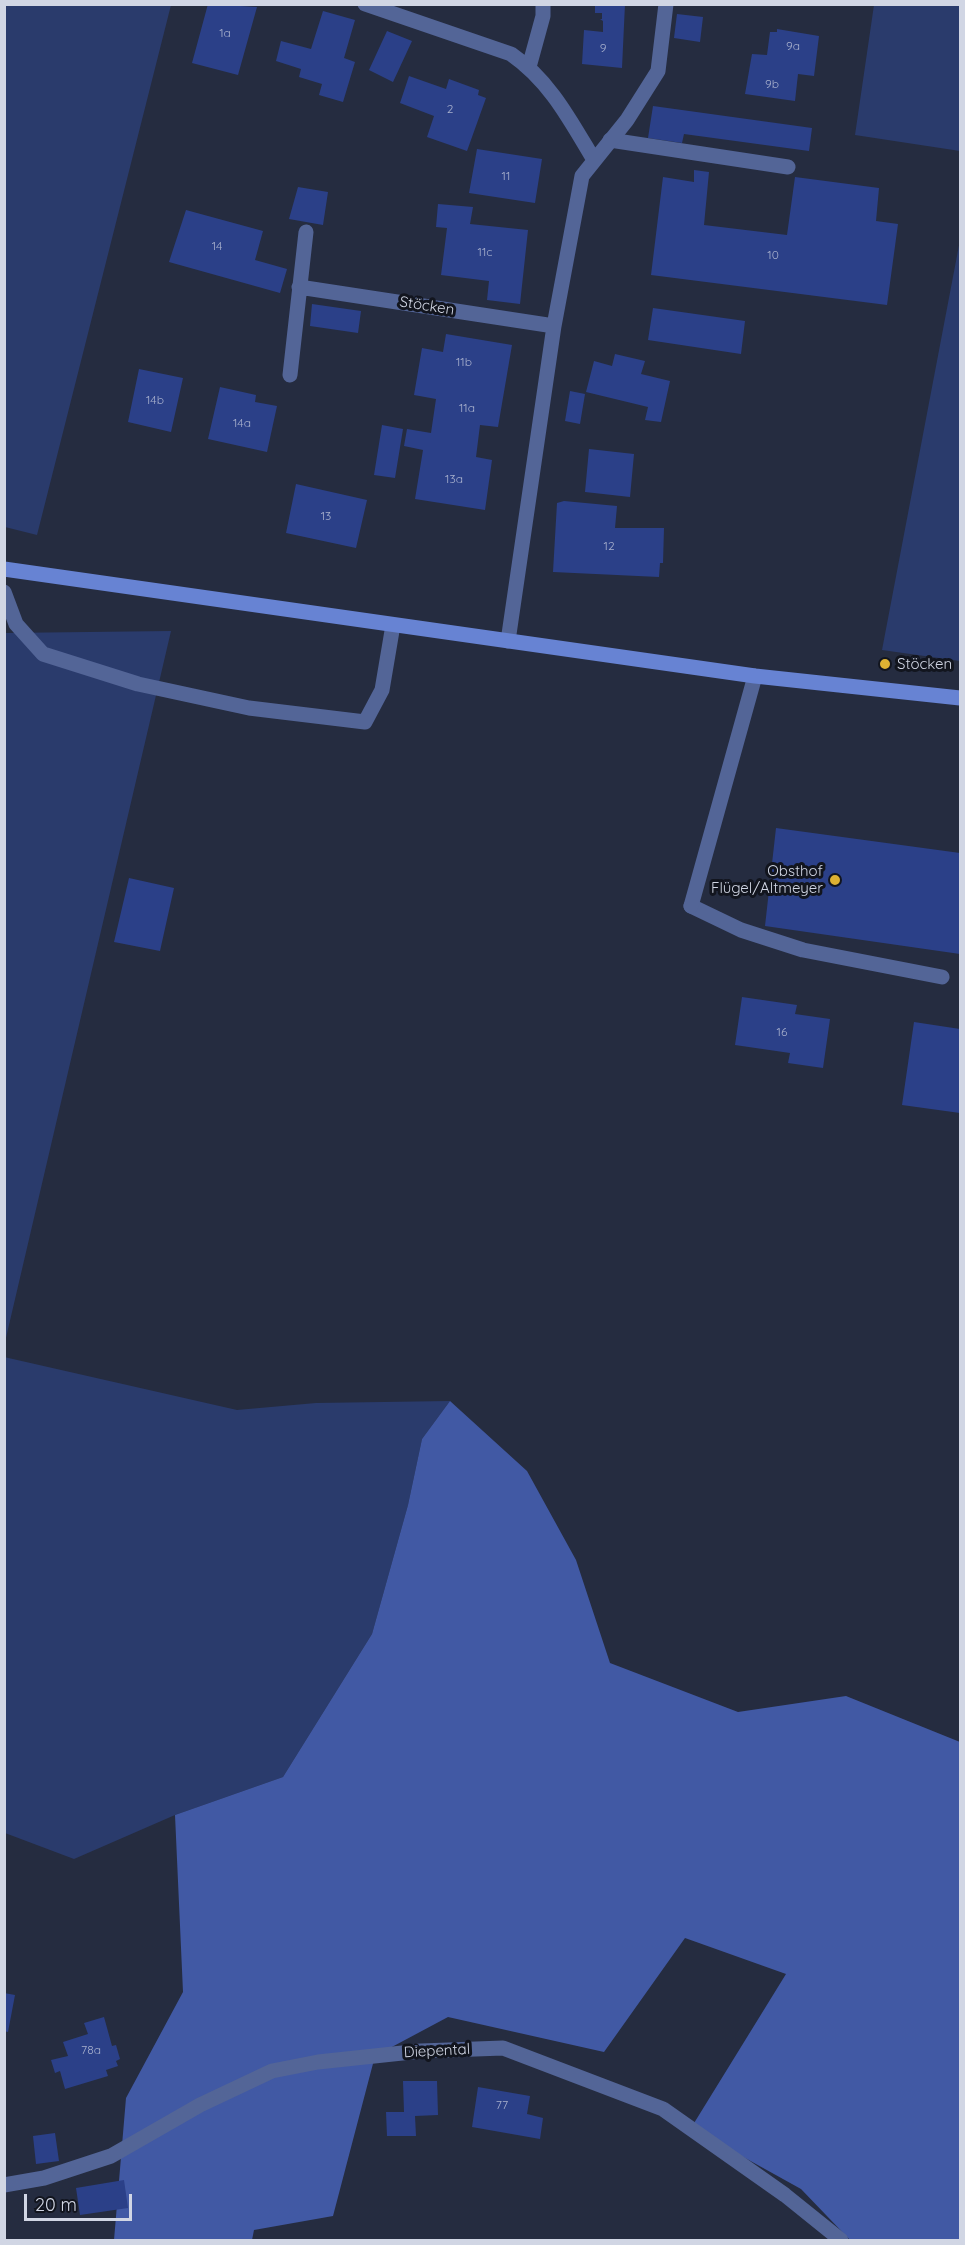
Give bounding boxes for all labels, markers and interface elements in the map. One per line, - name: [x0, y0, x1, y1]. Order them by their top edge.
- house number: 1a: [219, 26, 231, 40]
- house number: 9a: [786, 39, 800, 53]
- house number: 9: [600, 41, 606, 55]
- house number: 9b: [765, 77, 779, 91]
- house number: 2: [447, 102, 453, 116]
- house number: 11: [502, 169, 510, 183]
- house number: 14: [212, 239, 222, 253]
- house number: 11c: [477, 245, 493, 259]
- house number: 10: [767, 248, 779, 262]
- street label: Stöcken: [398, 293, 456, 319]
- house number: 11b: [456, 355, 472, 369]
- house number: 14b: [146, 393, 164, 407]
- house number: 11a: [459, 401, 475, 415]
- house number: 14a: [233, 416, 251, 430]
- house number: 13a: [445, 472, 463, 486]
- house number: 13: [321, 509, 331, 523]
- house number: 12: [603, 539, 615, 553]
- place label: Stöcken: [897, 655, 952, 673]
- marker: Stöcken: [878, 657, 892, 671]
- place label: Obsthof Flügel/Altmeyer: [711, 862, 823, 897]
- marker: Obsthof Flügel/Altmeyer: [828, 873, 842, 887]
- house number: 16: [777, 1025, 787, 1039]
- street label: Diepental: [403, 2040, 471, 2062]
- house number: 78a: [81, 2043, 101, 2057]
- house number: 77: [496, 2098, 508, 2112]
- scale bar: [27, 2182, 135, 2220]
- text: 20 m: [35, 2193, 77, 2216]

